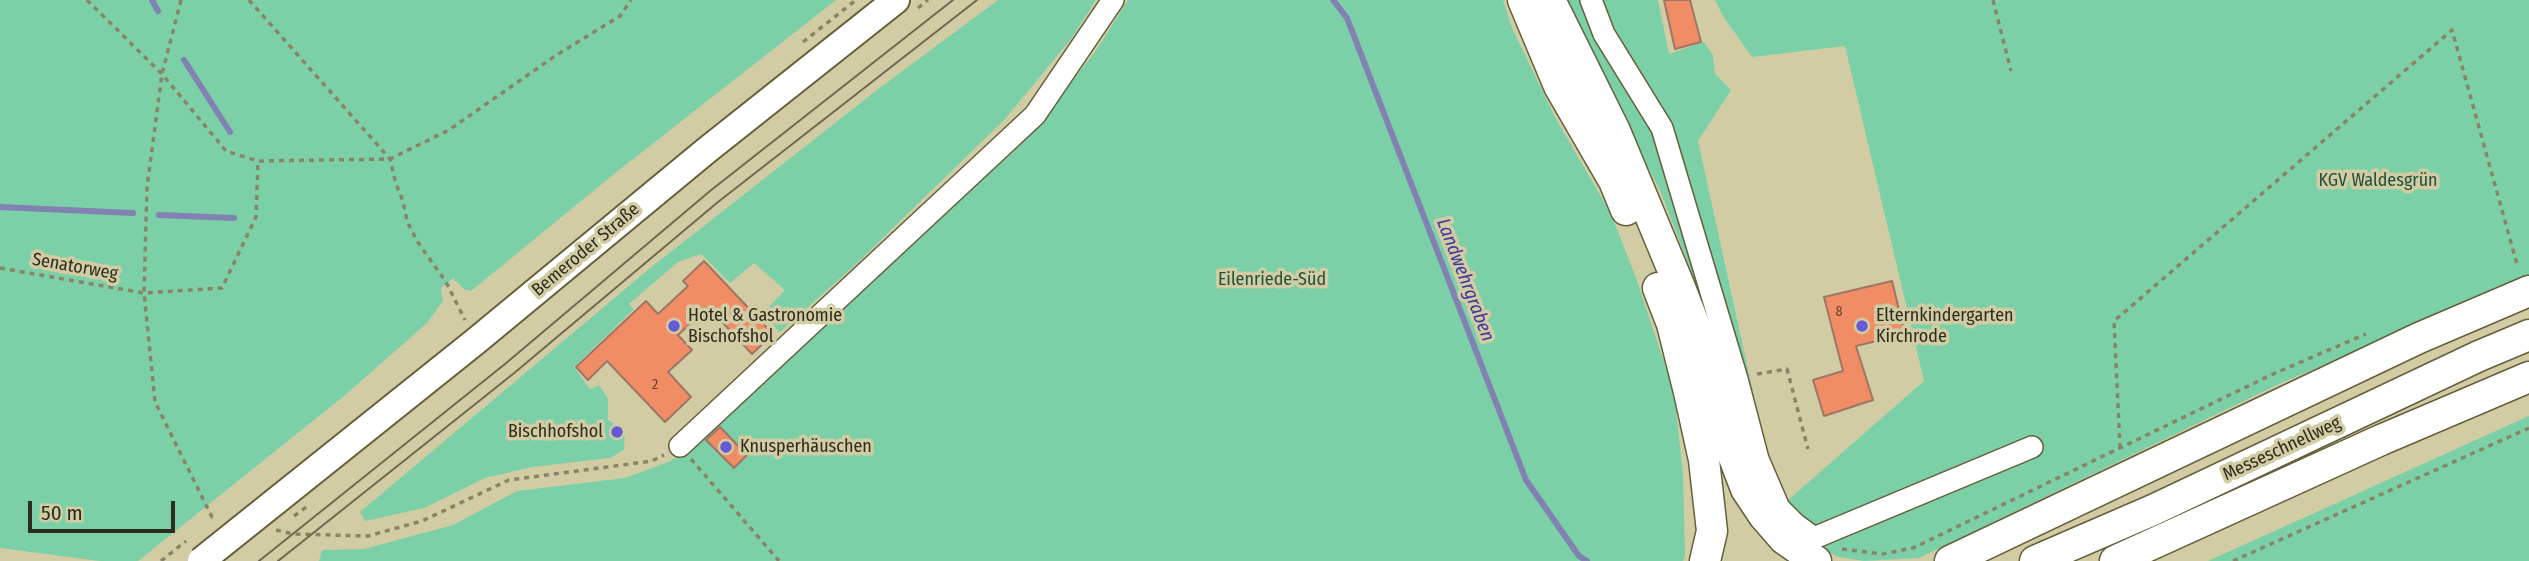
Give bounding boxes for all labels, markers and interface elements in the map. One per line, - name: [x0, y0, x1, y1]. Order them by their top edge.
- park label: KGV Waldesgrün: [2318, 170, 2438, 192]
- street label: Bemeroder Straße: [528, 199, 644, 301]
- water label: Landwehrgraben: [1431, 215, 1499, 345]
- street label: Senatorweg: [30, 249, 120, 285]
- park label: Eilenriede-Süd: [1218, 269, 1326, 291]
- house number: 8: [1836, 304, 1842, 320]
- place label: Hotel & Gastronomie Bischofshol: [688, 305, 842, 348]
- place label: Elternkindergarten Kirchrode: [1876, 305, 2014, 348]
- marker: Hotel & Gastronomie Bischofshol: [666, 318, 682, 334]
- marker: Elternkindergarten Kirchrode: [1854, 318, 1870, 334]
- house number: 2: [652, 377, 658, 393]
- street label: Messeschnellweg: [2220, 412, 2344, 486]
- place label: Bischhofshol: [508, 421, 603, 443]
- marker: Bischhofshol: [609, 424, 625, 440]
- place label: Knusperhäuschen: [740, 436, 872, 458]
- marker: Knusperhäuschen: [718, 439, 734, 455]
- scale bar: [32, 488, 178, 532]
- text: 50 m: [41, 500, 83, 526]

